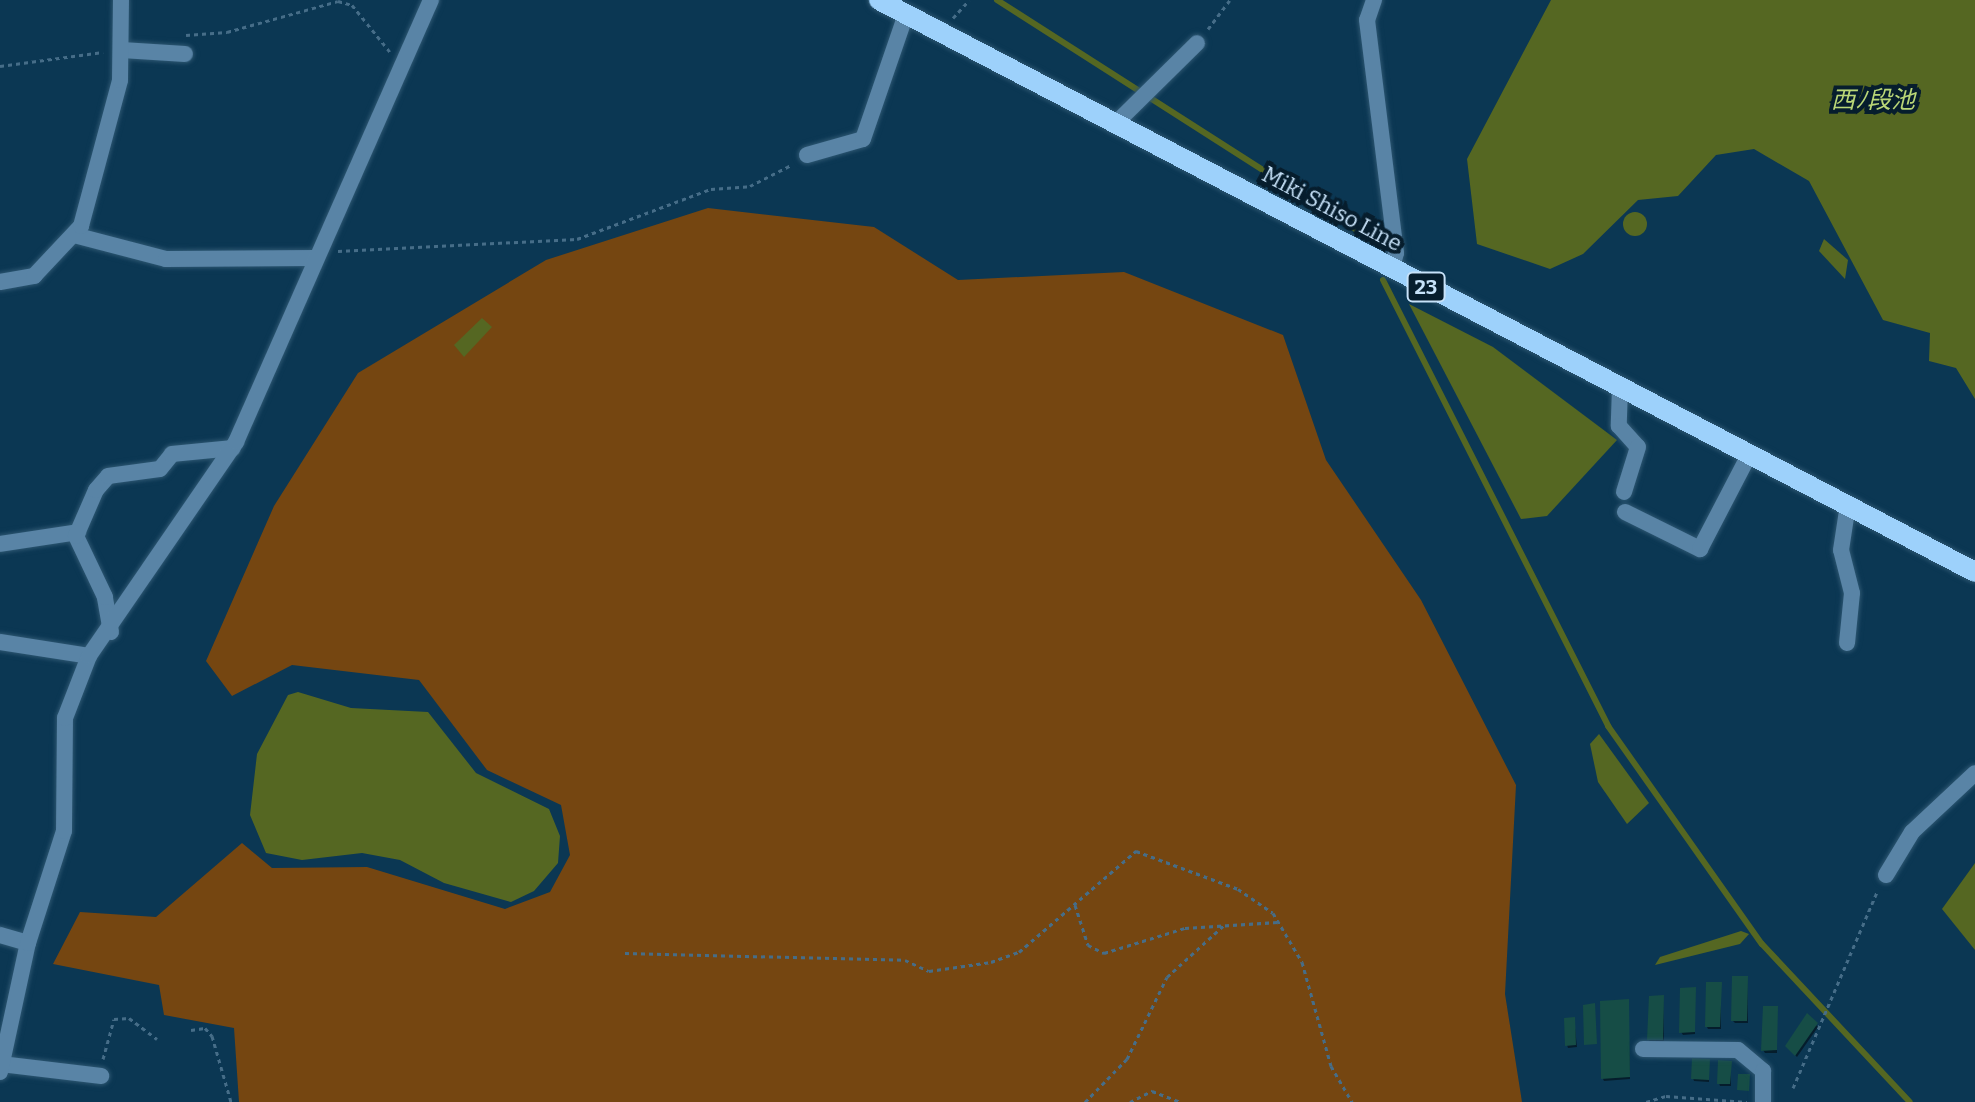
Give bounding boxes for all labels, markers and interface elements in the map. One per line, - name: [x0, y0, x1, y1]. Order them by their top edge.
- water label: 西ﾉ段池: [1831, 87, 1915, 115]
- street label: Miki Shiso Line: [1258, 161, 1406, 257]
- road number: 23: [1406, 271, 1446, 303]

